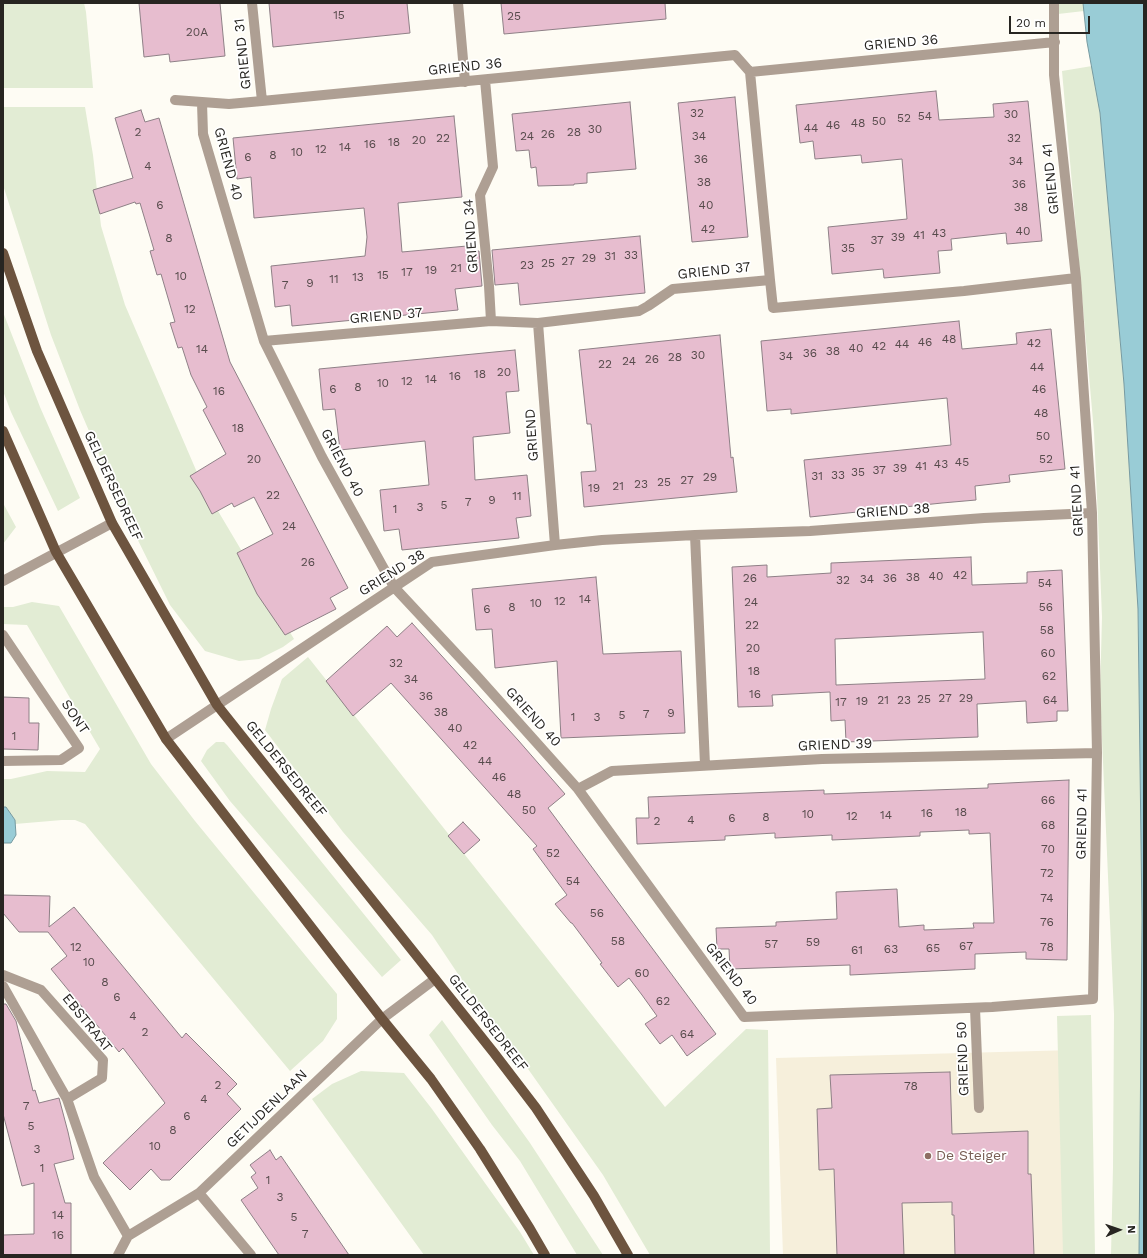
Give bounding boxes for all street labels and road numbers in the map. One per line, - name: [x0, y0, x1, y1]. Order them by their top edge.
- street label: GRIEND 31: [231, 18, 255, 90]
- street label: GRIEND 36: [863, 31, 939, 55]
- street label: GRIEND 36: [427, 55, 503, 79]
- street label: GRIEND 40: [210, 126, 246, 202]
- street label: GRIEND 41: [1039, 143, 1063, 215]
- street label: GRIEND 34: [460, 198, 482, 274]
- street label: GRIEND 37: [677, 259, 751, 283]
- street label: GRIEND 37: [349, 304, 423, 328]
- street label: GRIEND: [522, 408, 542, 462]
- street label: GRIEND 40: [317, 426, 367, 500]
- street label: GELDERSEDREEF: [80, 428, 146, 544]
- street label: GRIEND 41: [1067, 465, 1087, 537]
- street label: GRIEND 38: [855, 500, 931, 522]
- street label: GRIEND 38: [356, 546, 428, 600]
- street label: GRIEND 40: [502, 684, 564, 750]
- street label: SONT: [57, 696, 93, 738]
- street label: GELDERSEDREEF: [242, 717, 330, 821]
- street label: GRIEND 39: [797, 735, 873, 755]
- street label: GRIEND 41: [1073, 788, 1091, 860]
- street label: GRIEND 40: [701, 939, 761, 1009]
- street label: GELDERSEDREEF: [445, 971, 531, 1075]
- street label: EBSTRAAT: [58, 990, 116, 1056]
- street label: GRIEND 50: [953, 1021, 973, 1097]
- street label: GETIJDENLAAN: [223, 1066, 311, 1152]

